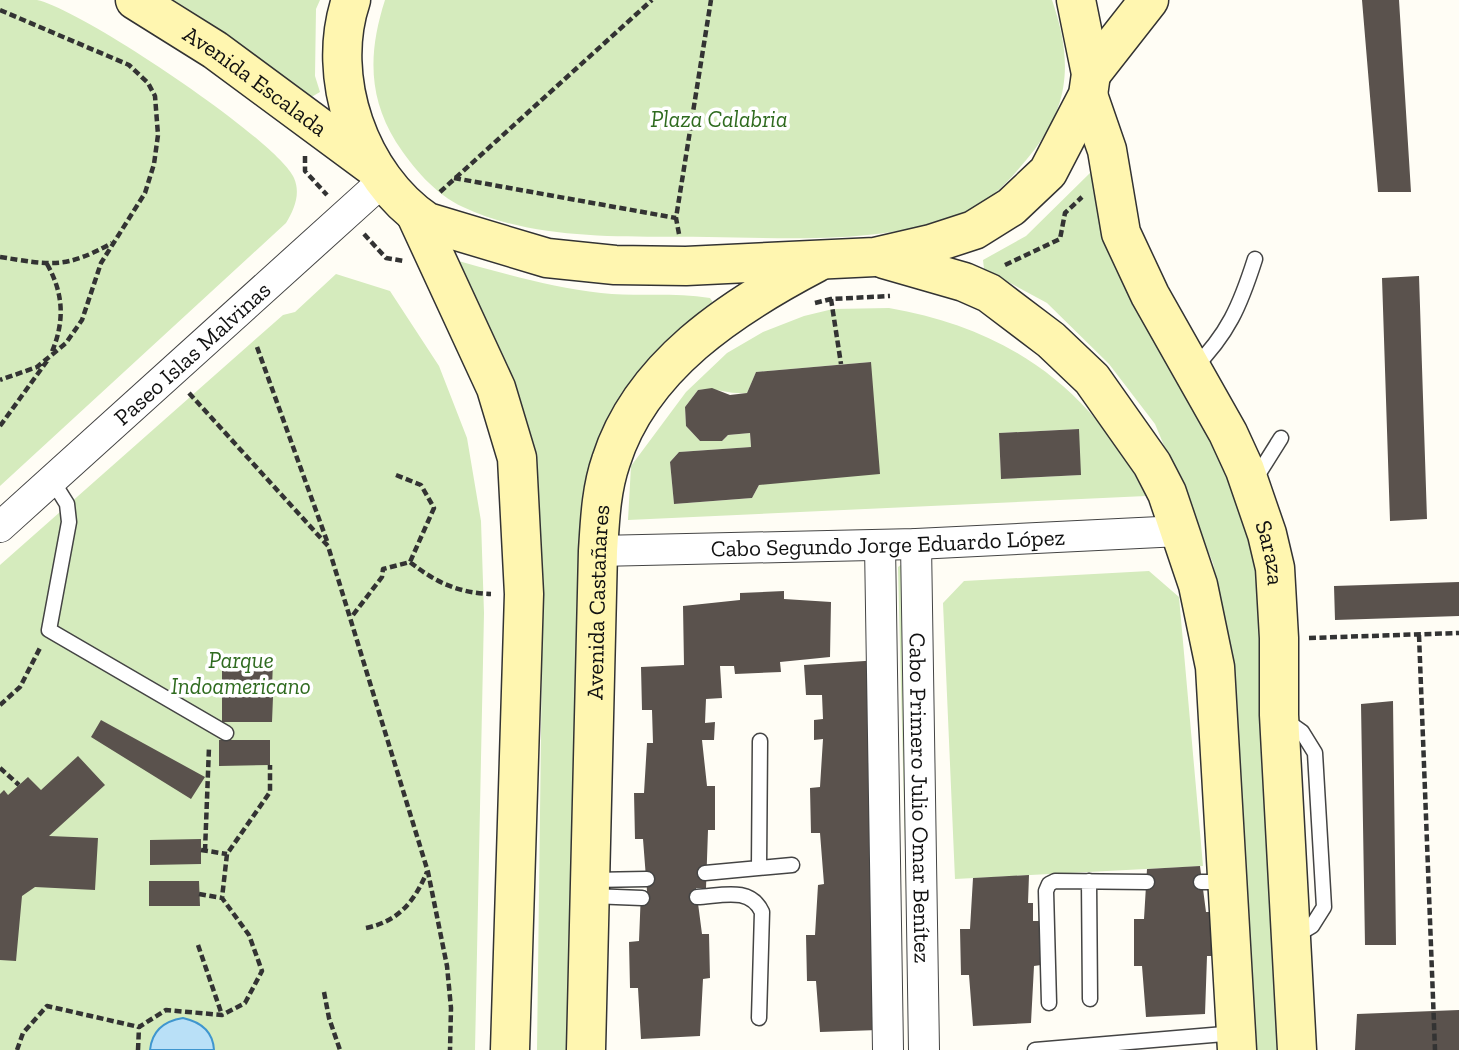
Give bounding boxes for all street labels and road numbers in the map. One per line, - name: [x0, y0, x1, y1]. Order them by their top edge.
- street label: Avenida Escalada: [178, 20, 333, 142]
- street label: Paseo Islas Malvinas: [108, 275, 276, 431]
- street label: Avenida Castañares: [580, 503, 615, 700]
- street label: Saraza: [1249, 516, 1290, 586]
- street label: Cabo Segundo Jorge Eduardo López: [710, 523, 1066, 563]
- street label: Cabo Primero Julio Omar Benítez: [903, 632, 937, 964]

